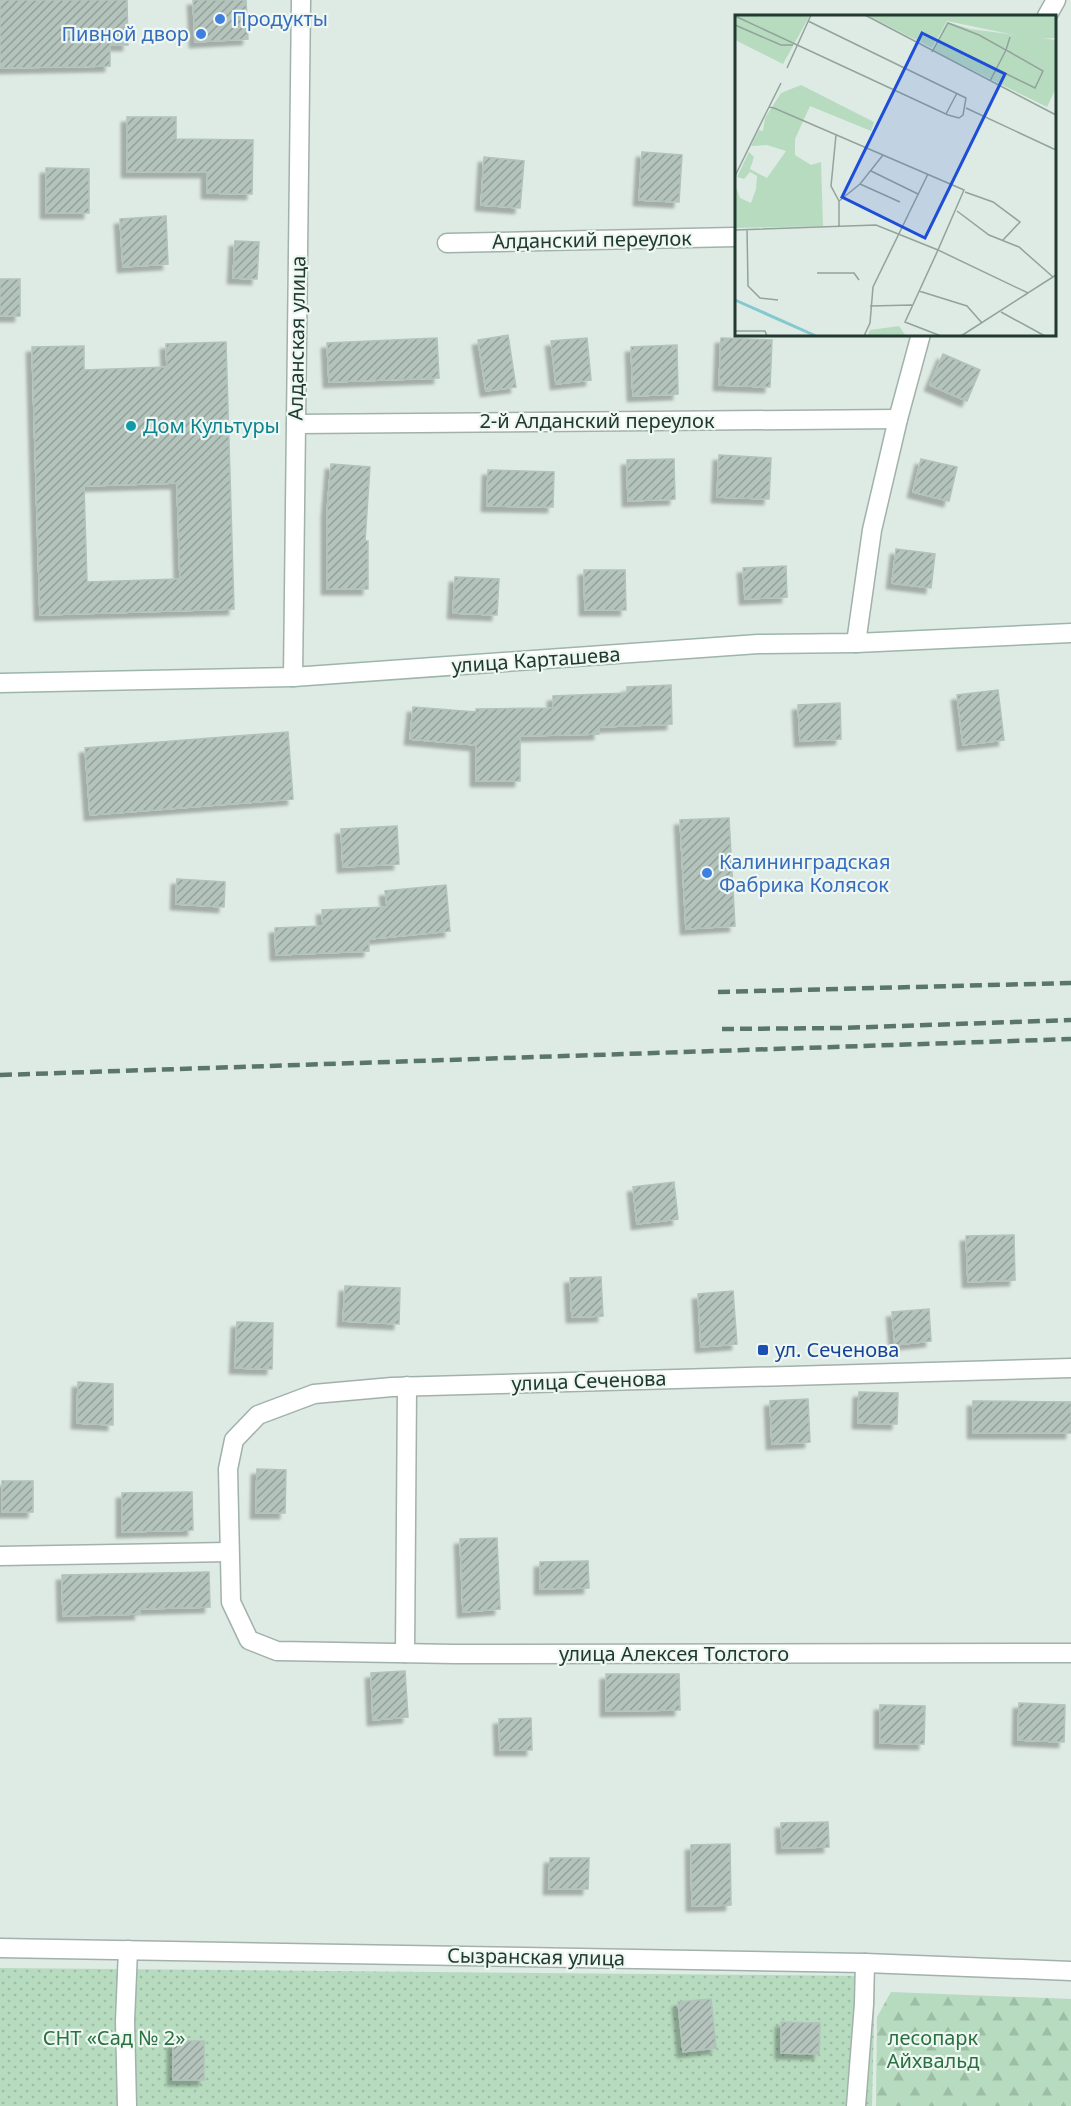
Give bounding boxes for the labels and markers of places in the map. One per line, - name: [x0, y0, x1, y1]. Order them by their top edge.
- place label: Продукты: [232, 5, 328, 32]
- marker: Продукты: [213, 12, 227, 26]
- place label: Пивной двор: [61, 20, 189, 47]
- marker: Пивной двор: [194, 27, 208, 41]
- place label: Дом Культуры: [143, 412, 280, 439]
- marker: Дом Культуры: [124, 419, 138, 433]
- place label: Калининградская Фабрика Колясок: [719, 848, 890, 898]
- marker: Калининградская Фабрика Колясок: [700, 866, 714, 880]
- place label: ул. Сеченова: [775, 1336, 899, 1363]
- marker: ул. Сеченова: [756, 1343, 770, 1357]

